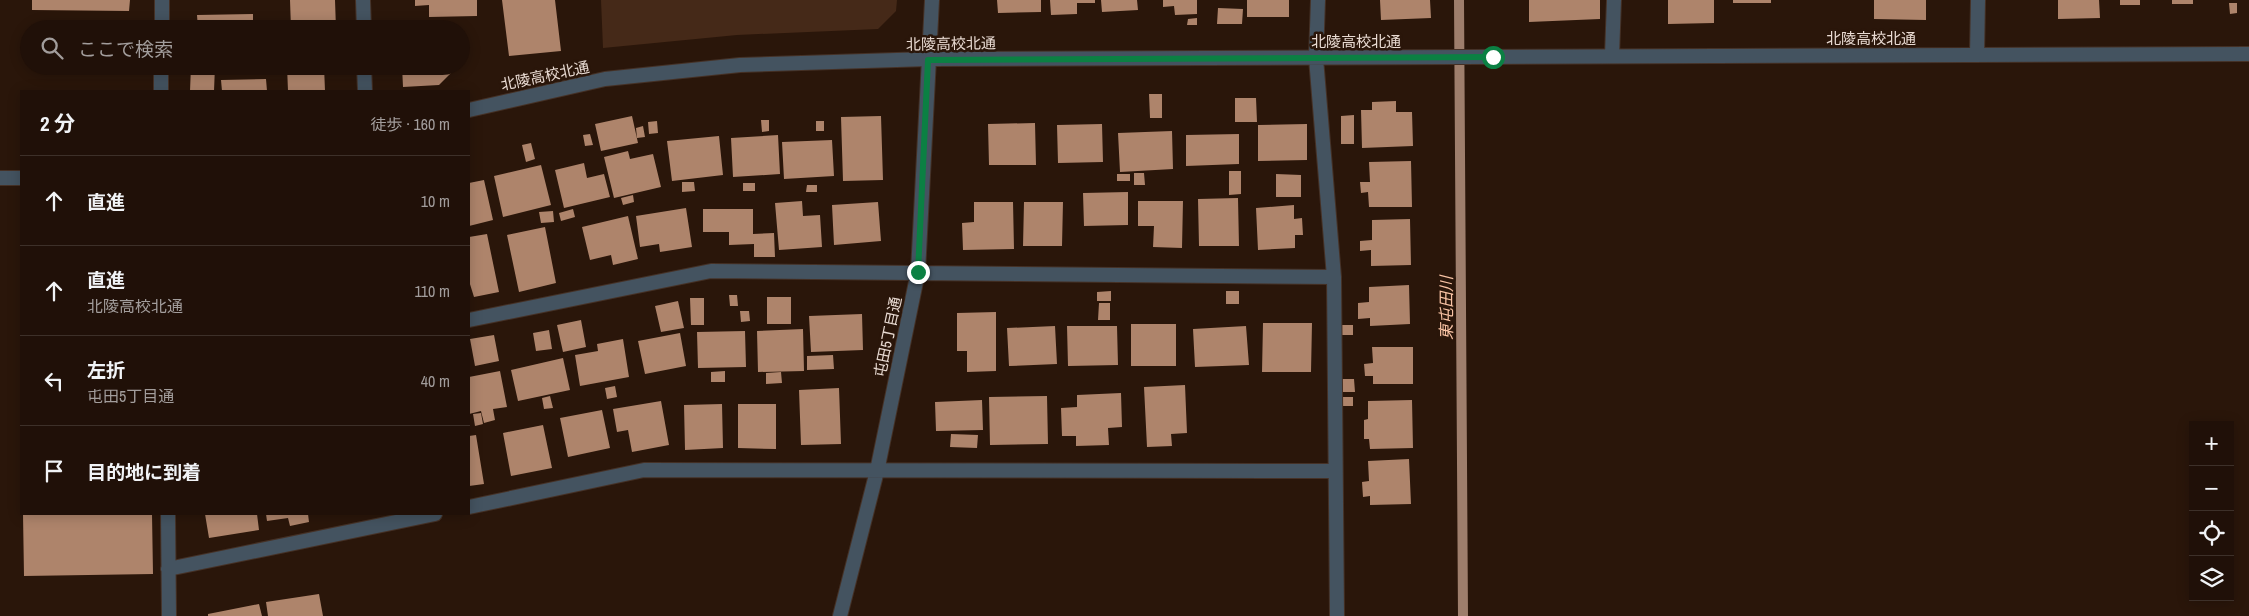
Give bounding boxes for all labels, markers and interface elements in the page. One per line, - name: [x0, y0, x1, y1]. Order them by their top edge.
- search box: [20, 20, 470, 75]
- street label: 北陵高校北通: [1826, 28, 1916, 49]
- street label: 北陵高校北通: [1311, 31, 1401, 52]
- street label: 北陵高校北通: [906, 32, 996, 55]
- icon: search: [38, 34, 66, 62]
- text: ここで検索: [78, 36, 173, 62]
- route start: [1482, 46, 1505, 69]
- street label: 北陵高校北通: [499, 56, 591, 95]
- text: 2 分: [40, 109, 75, 138]
- text: 徒歩 · 160 m: [371, 113, 450, 135]
- icon: ahead: [40, 187, 68, 215]
- text: 直進: [87, 189, 125, 215]
- text: 10 m: [421, 190, 450, 212]
- route end: [907, 261, 930, 284]
- text: 直進: [87, 267, 125, 293]
- water label: 東屯田川: [1435, 274, 1457, 340]
- icon: ahead: [40, 277, 68, 305]
- text: 110 m: [414, 280, 450, 302]
- text: 北陵高校北通: [87, 295, 183, 317]
- street label: 屯田5丁目通: [869, 295, 906, 379]
- text: 左折: [87, 357, 125, 383]
- icon: left: [40, 367, 68, 395]
- text: 40 m: [421, 370, 450, 392]
- text: 屯田5丁目通: [87, 385, 174, 407]
- map controls: [2189, 421, 2234, 601]
- button: +: [2189, 421, 2234, 466]
- icon: arrive: [40, 457, 68, 485]
- text: 目的地に到着: [87, 459, 201, 485]
- button: −: [2189, 466, 2234, 511]
- button: locate: [2189, 511, 2234, 556]
- button: layers: [2189, 556, 2234, 601]

